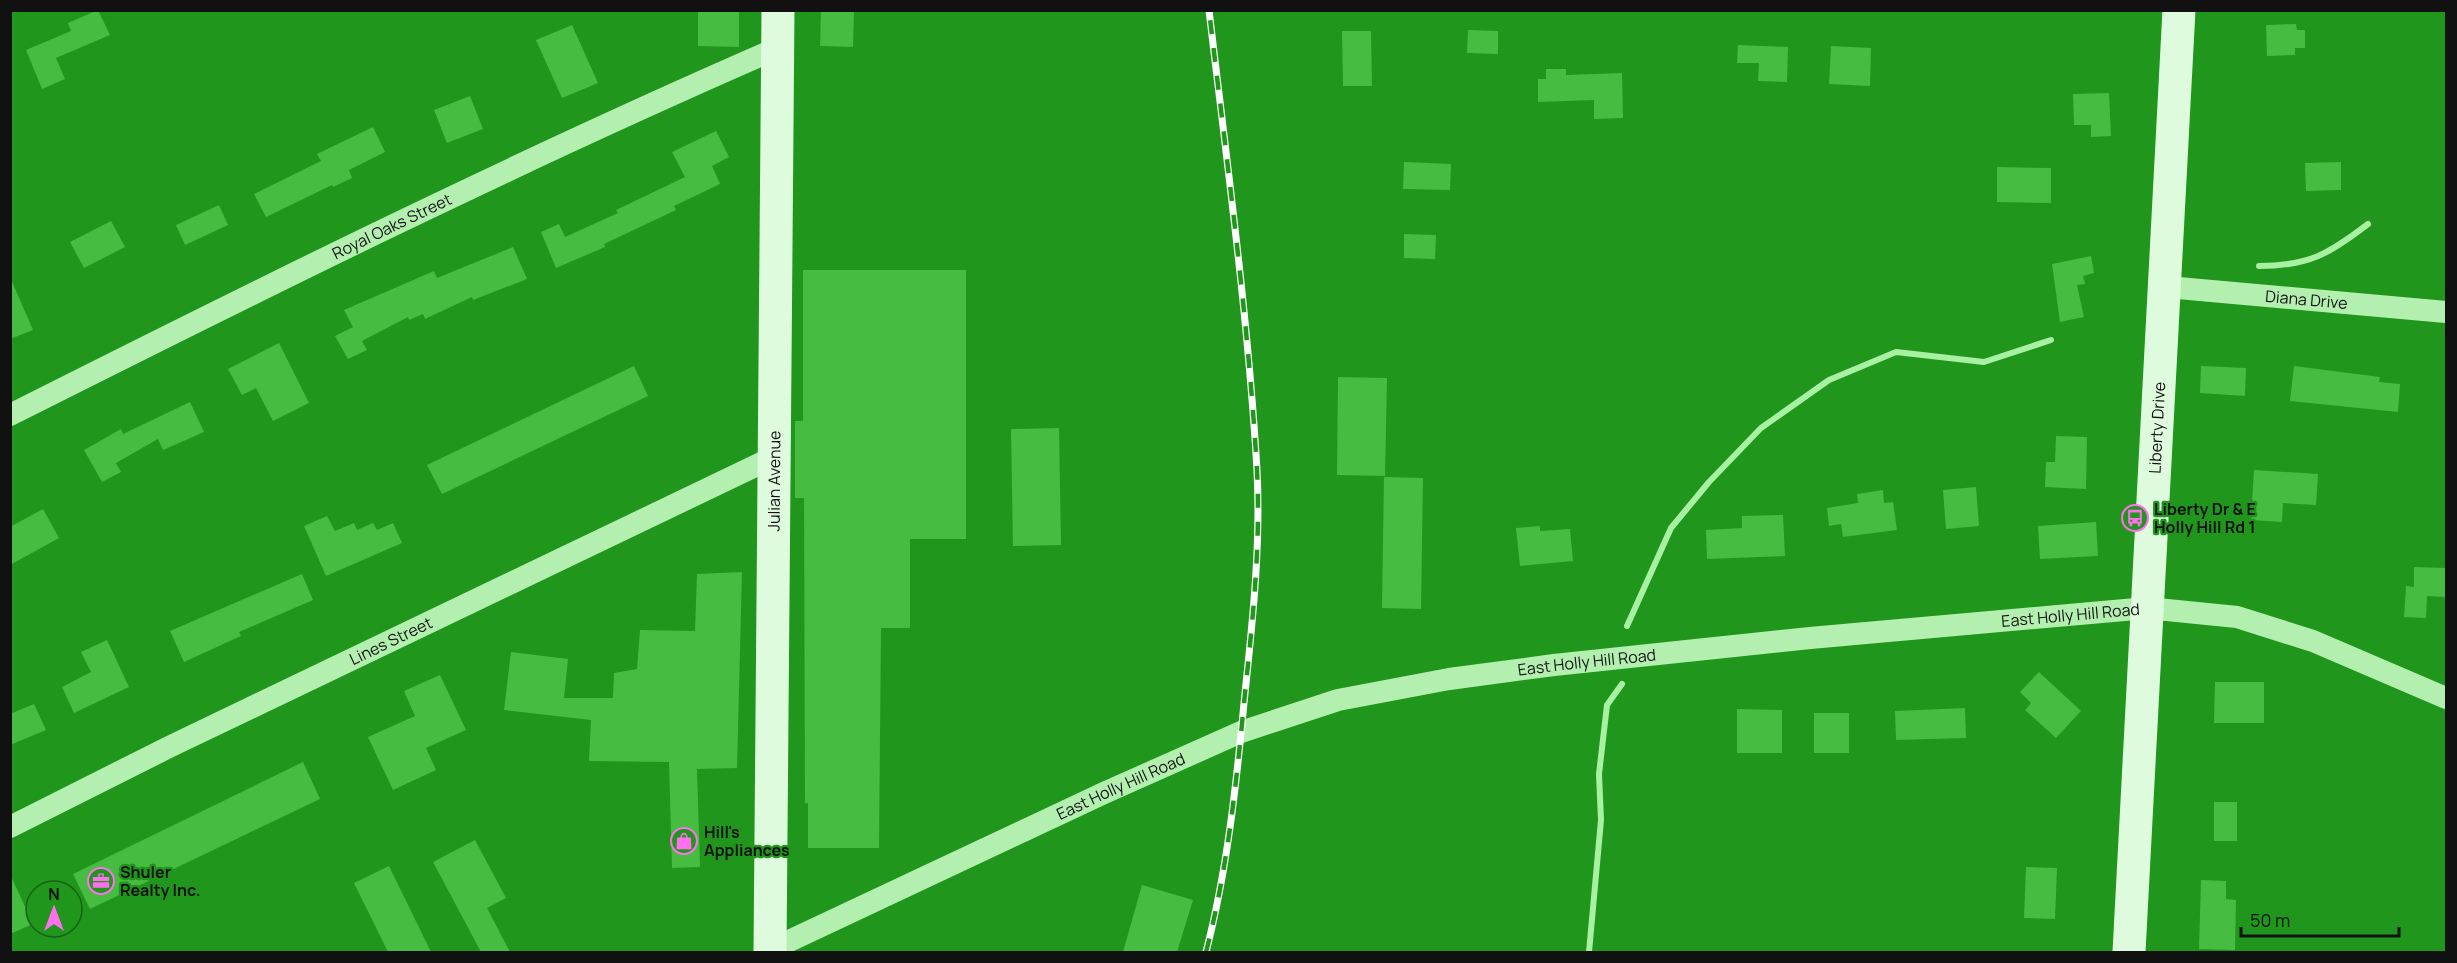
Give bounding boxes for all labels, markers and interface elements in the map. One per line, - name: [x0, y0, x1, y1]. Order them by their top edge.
- street label: Royal Oaks Street: [328, 188, 455, 264]
- street label: Diana Drive: [2264, 285, 2348, 314]
- street label: Liberty Drive: [2143, 381, 2170, 474]
- street label: Julian Avenue: [763, 430, 785, 532]
- place label: Liberty Dr & E Holly Hill Rd 1: [2154, 498, 2256, 538]
- bus stop icon: Liberty Dr & E Holly Hill Rd 1: [2120, 503, 2150, 533]
- street label: East Holly Hill Road: [2000, 598, 2141, 632]
- street label: Lines Street: [346, 611, 436, 670]
- street label: East Holly Hill Road: [1516, 643, 1657, 681]
- street label: East Holly Hill Road: [1053, 747, 1188, 825]
- place label: Hill's Appliances: [704, 821, 790, 861]
- shop icon: Hill's Appliances: [669, 826, 699, 856]
- place label: Shuler Realty Inc.: [120, 861, 201, 901]
- office icon: Shuler Realty Inc.: [86, 866, 116, 896]
- north arrow: [24, 879, 84, 939]
- text: N: [48, 883, 60, 905]
- scale bar: [2241, 900, 2398, 938]
- text: 50 m: [2250, 908, 2290, 932]

